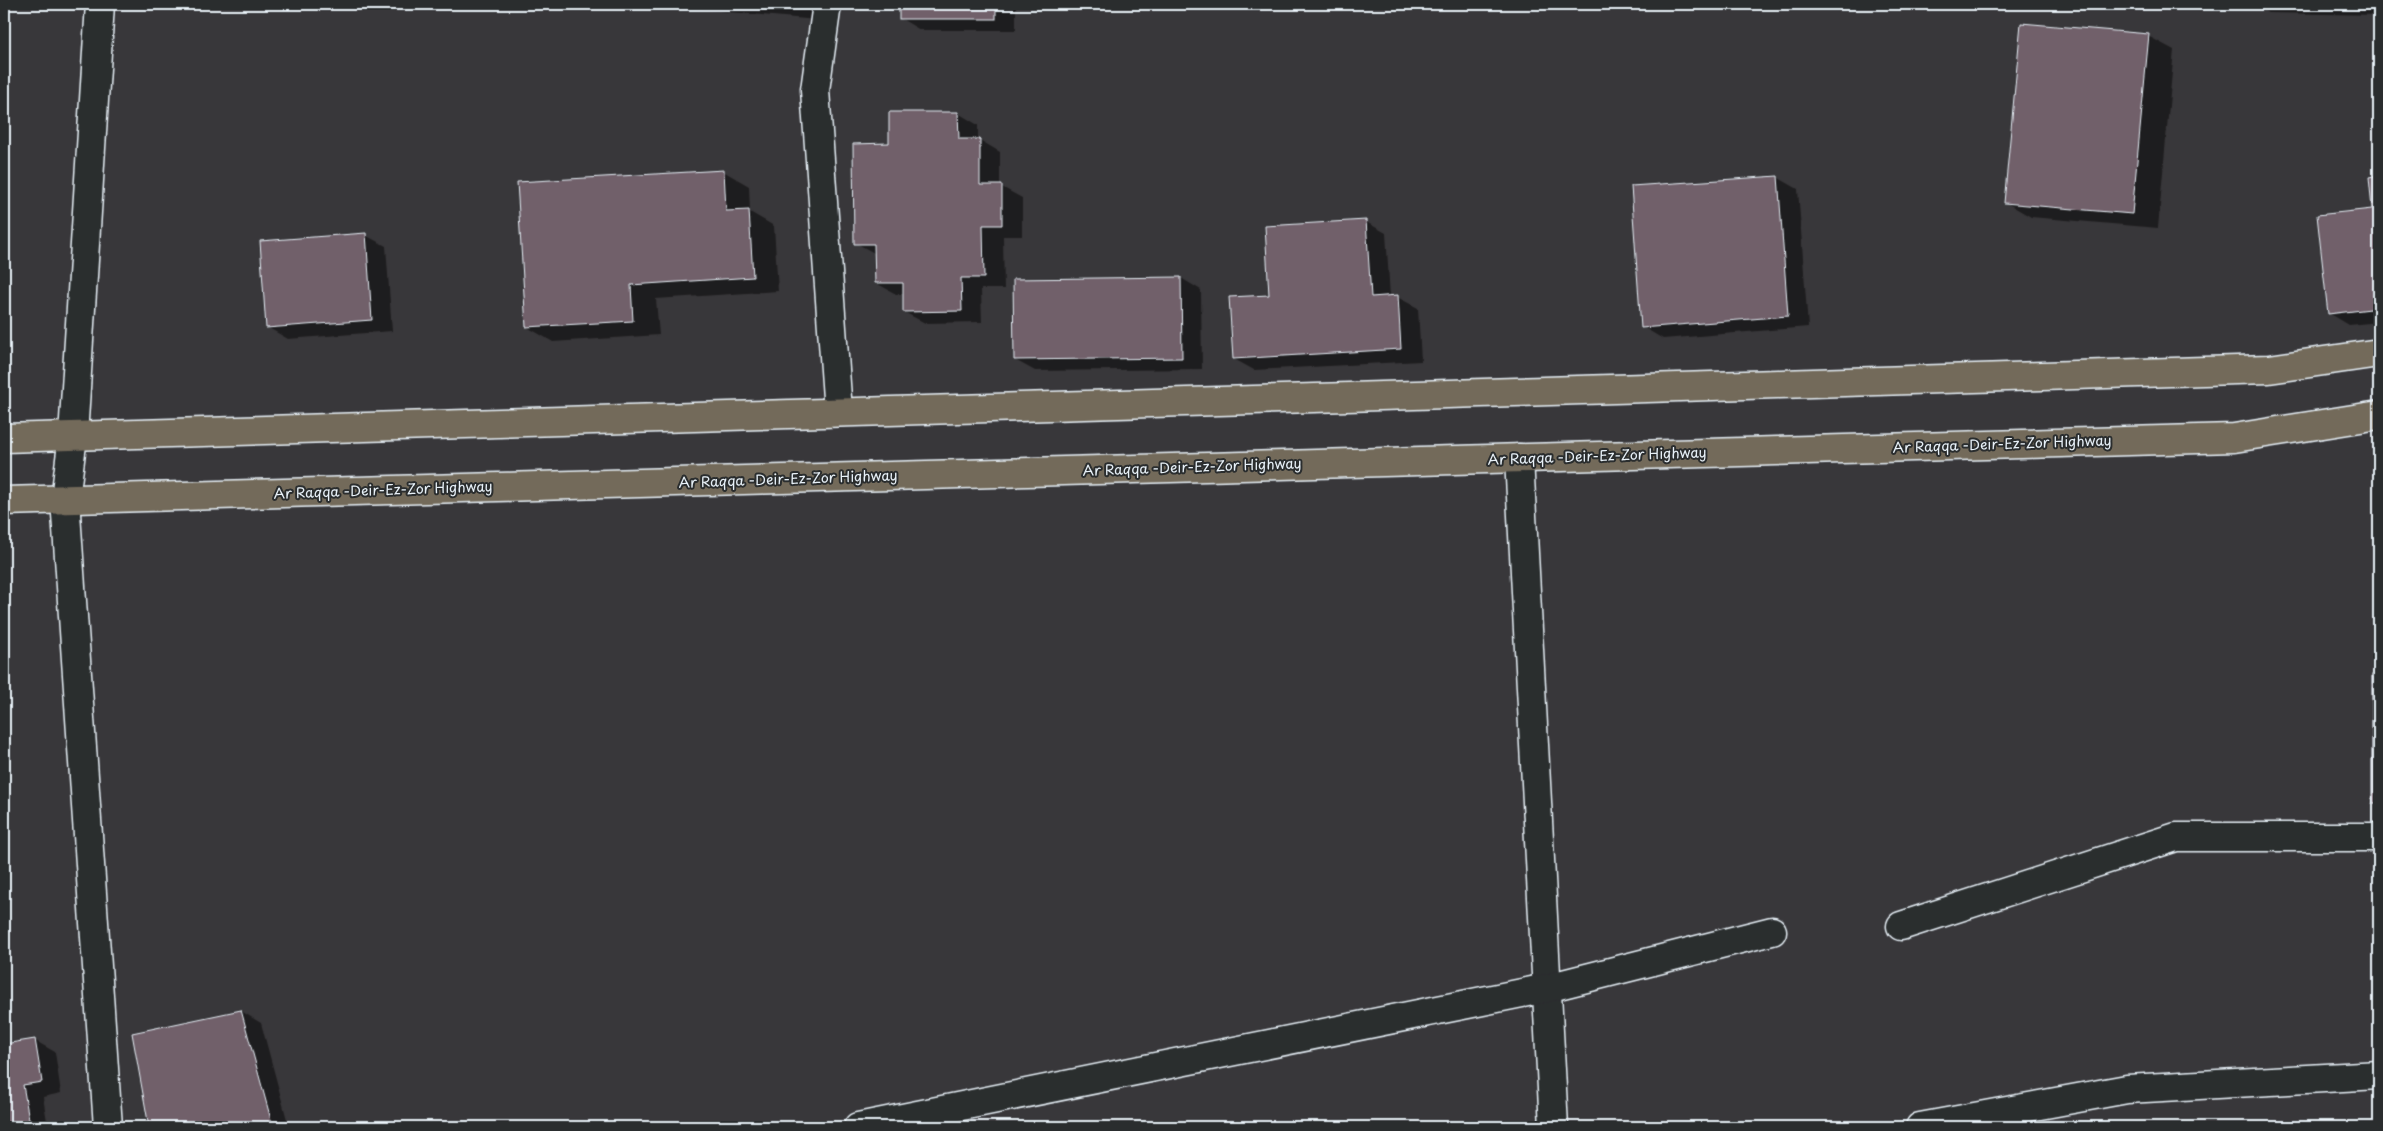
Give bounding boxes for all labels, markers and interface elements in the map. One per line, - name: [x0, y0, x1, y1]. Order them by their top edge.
- street label: Ar Raqqa -Deir-Ez-Zor Highway: [1892, 429, 2112, 458]
- street label: Ar Raqqa -Deir-Ez-Zor Highway: [1487, 441, 1707, 470]
- street label: Ar Raqqa -Deir-Ez-Zor Highway: [1082, 452, 1302, 481]
- street label: Ar Raqqa -Deir-Ez-Zor Highway: [678, 464, 898, 493]
- street label: Ar Raqqa -Deir-Ez-Zor Highway: [273, 475, 493, 504]

